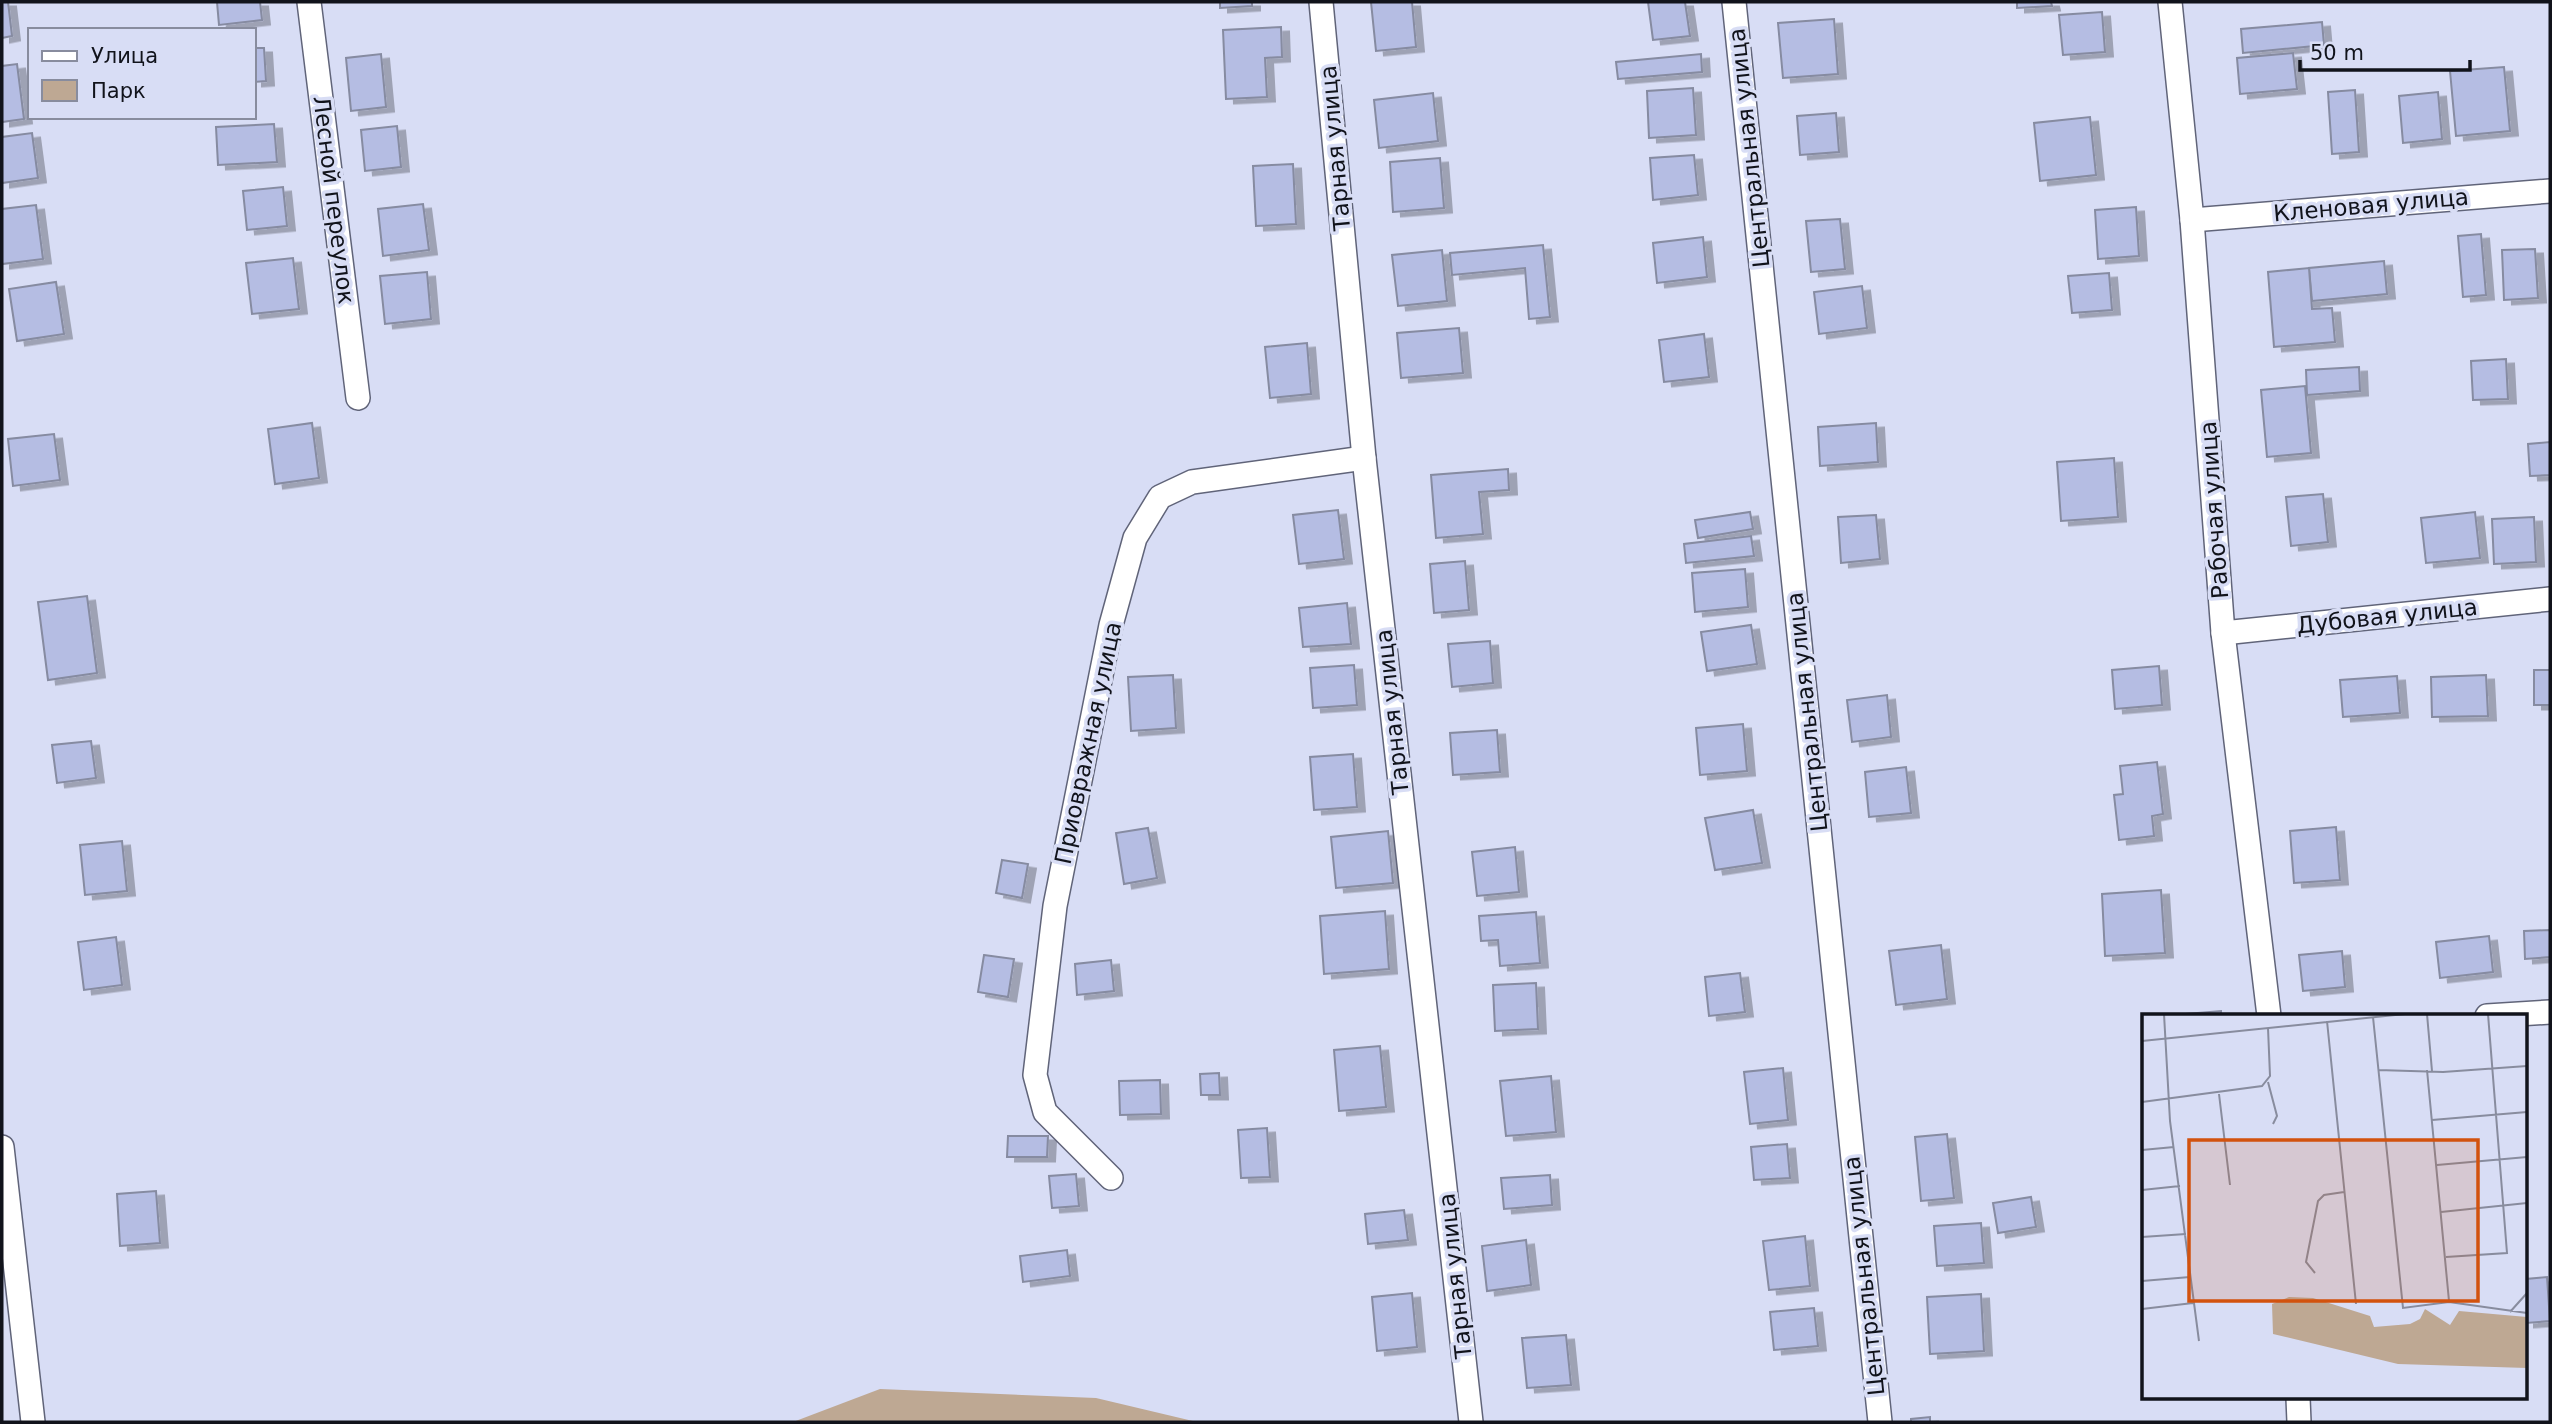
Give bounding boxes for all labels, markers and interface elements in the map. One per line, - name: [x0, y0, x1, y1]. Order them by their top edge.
- street label: Центральная улица: [1723, 27, 1775, 269]
- legend: [28, 28, 256, 119]
- scale bar: [2300, 28, 2470, 72]
- text: 50 m: [2310, 41, 2364, 65]
- text: Улица: [91, 44, 158, 68]
- street label: Тарная улица: [1315, 64, 1355, 233]
- text: Парк: [91, 79, 146, 103]
- street label: Лесной переулок: [308, 94, 360, 306]
- street label: Кленовая улица: [2272, 184, 2470, 226]
- street label: Рабочая улица: [2195, 420, 2233, 600]
- street label: Центральная улица: [1781, 591, 1833, 833]
- street label: Дубовая улица: [2295, 594, 2479, 638]
- street label: Приовражная улица: [1050, 619, 1126, 867]
- street label: Тарная улица: [1370, 628, 1414, 797]
- inset map: [2142, 1014, 2528, 1400]
- street label: Центральная улица: [1838, 1155, 1890, 1397]
- street label: Тарная улица: [1433, 1192, 1477, 1361]

